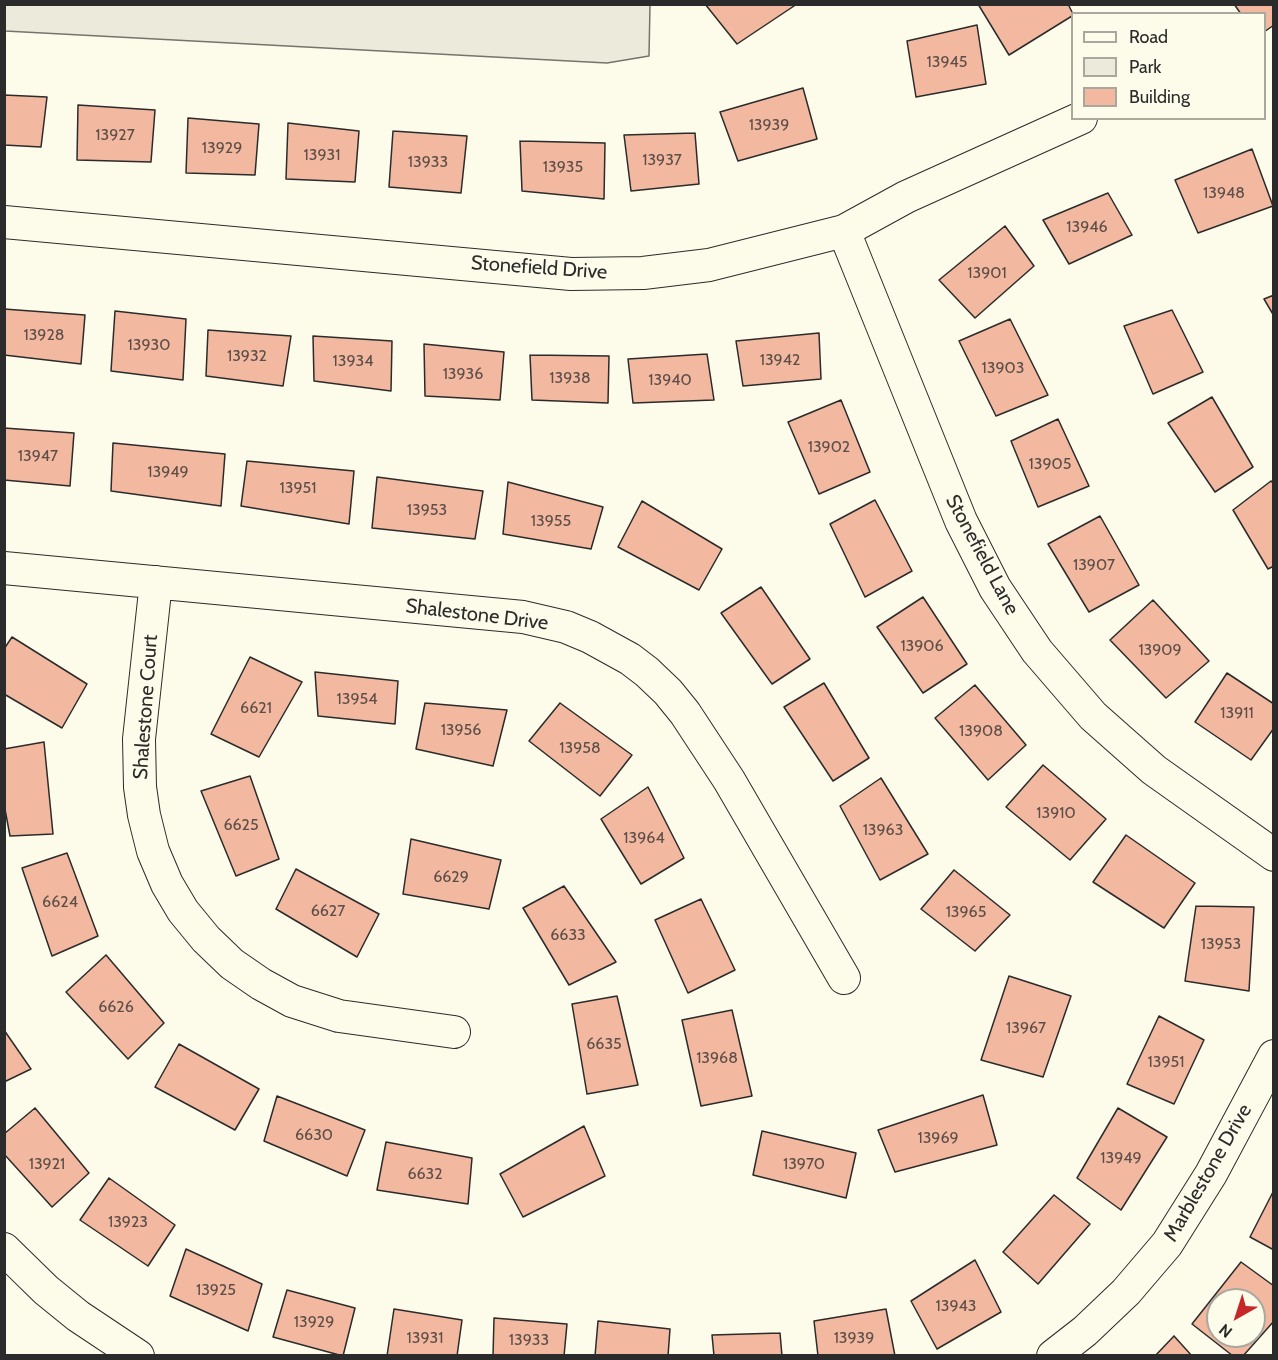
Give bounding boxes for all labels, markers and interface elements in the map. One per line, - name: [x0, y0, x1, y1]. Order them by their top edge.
- legend: [1071, 12, 1266, 120]
- text: Road: [1129, 26, 1168, 48]
- house number: 13945: [927, 52, 967, 72]
- text: Park: [1129, 56, 1161, 78]
- text: Building: [1129, 86, 1190, 108]
- house number: 13939: [749, 115, 789, 135]
- house number: 13927: [95, 125, 135, 145]
- house number: 13929: [202, 138, 242, 158]
- house number: 13931: [304, 145, 340, 165]
- house number: 13937: [642, 150, 682, 170]
- house number: 13933: [408, 152, 448, 172]
- house number: 13935: [543, 157, 583, 177]
- house number: 13948: [1203, 183, 1245, 203]
- house number: 13946: [1066, 217, 1108, 237]
- street label: Stonefield Drive: [470, 251, 608, 285]
- house number: 13901: [967, 263, 1007, 283]
- house number: 13928: [23, 325, 65, 345]
- house number: 13930: [128, 335, 170, 355]
- house number: 13932: [227, 346, 267, 366]
- house number: 13942: [760, 350, 800, 370]
- house number: 13934: [333, 351, 373, 371]
- house number: 13903: [982, 358, 1024, 378]
- house number: 13936: [443, 364, 483, 384]
- house number: 13938: [549, 368, 591, 388]
- house number: 13940: [648, 370, 692, 390]
- house number: 13902: [808, 437, 850, 457]
- house number: 13947: [18, 446, 58, 466]
- house number: 13905: [1029, 454, 1071, 474]
- house number: 13949: [147, 462, 189, 482]
- house number: 13951: [280, 478, 316, 498]
- street label: Stonefield Lane: [940, 491, 1024, 619]
- house number: 13953: [407, 500, 447, 520]
- house number: 13955: [531, 511, 571, 531]
- house number: 13907: [1073, 555, 1115, 575]
- street label: Shalestone Drive: [404, 594, 550, 636]
- street label: Shalestone Court: [129, 634, 163, 780]
- house number: 13906: [900, 636, 944, 656]
- house number: 13909: [1138, 640, 1182, 660]
- house number: 13954: [337, 689, 377, 709]
- house number: 6621: [240, 698, 272, 718]
- house number: 13911: [1220, 703, 1254, 723]
- house number: 13956: [441, 720, 481, 740]
- house number: 13908: [959, 721, 1003, 741]
- house number: 13958: [559, 738, 601, 758]
- house number: 13910: [1036, 803, 1076, 823]
- house number: 6625: [223, 815, 259, 835]
- house number: 13963: [863, 820, 903, 840]
- house number: 13964: [623, 828, 665, 848]
- house number: 6629: [433, 867, 469, 887]
- house number: 6624: [42, 892, 78, 912]
- house number: 6627: [311, 901, 345, 921]
- house number: 13965: [946, 902, 986, 922]
- house number: 6633: [550, 925, 586, 945]
- house number: 13953: [1201, 934, 1241, 954]
- house number: 6626: [98, 997, 134, 1017]
- house number: 13967: [1006, 1018, 1046, 1038]
- house number: 6635: [586, 1034, 622, 1054]
- house number: 13968: [696, 1048, 738, 1068]
- house number: 13951: [1148, 1052, 1184, 1072]
- street label: Marblestone Drive: [1159, 1100, 1257, 1246]
- house number: 6630: [295, 1125, 333, 1145]
- house number: 13969: [917, 1128, 959, 1148]
- house number: 13949: [1100, 1148, 1142, 1168]
- house number: 13921: [29, 1154, 65, 1174]
- house number: 13970: [783, 1154, 825, 1174]
- house number: 6632: [407, 1164, 443, 1184]
- house number: 13923: [108, 1212, 148, 1232]
- house number: 13925: [196, 1280, 236, 1300]
- north arrow: [1206, 1288, 1266, 1348]
- house number: 13943: [936, 1296, 976, 1316]
- house number: 13929: [294, 1312, 334, 1332]
- text: N: [1215, 1320, 1236, 1342]
- house number: 13931: [407, 1328, 443, 1348]
- house number: 13939: [834, 1328, 874, 1348]
- house number: 13933: [509, 1330, 549, 1350]

